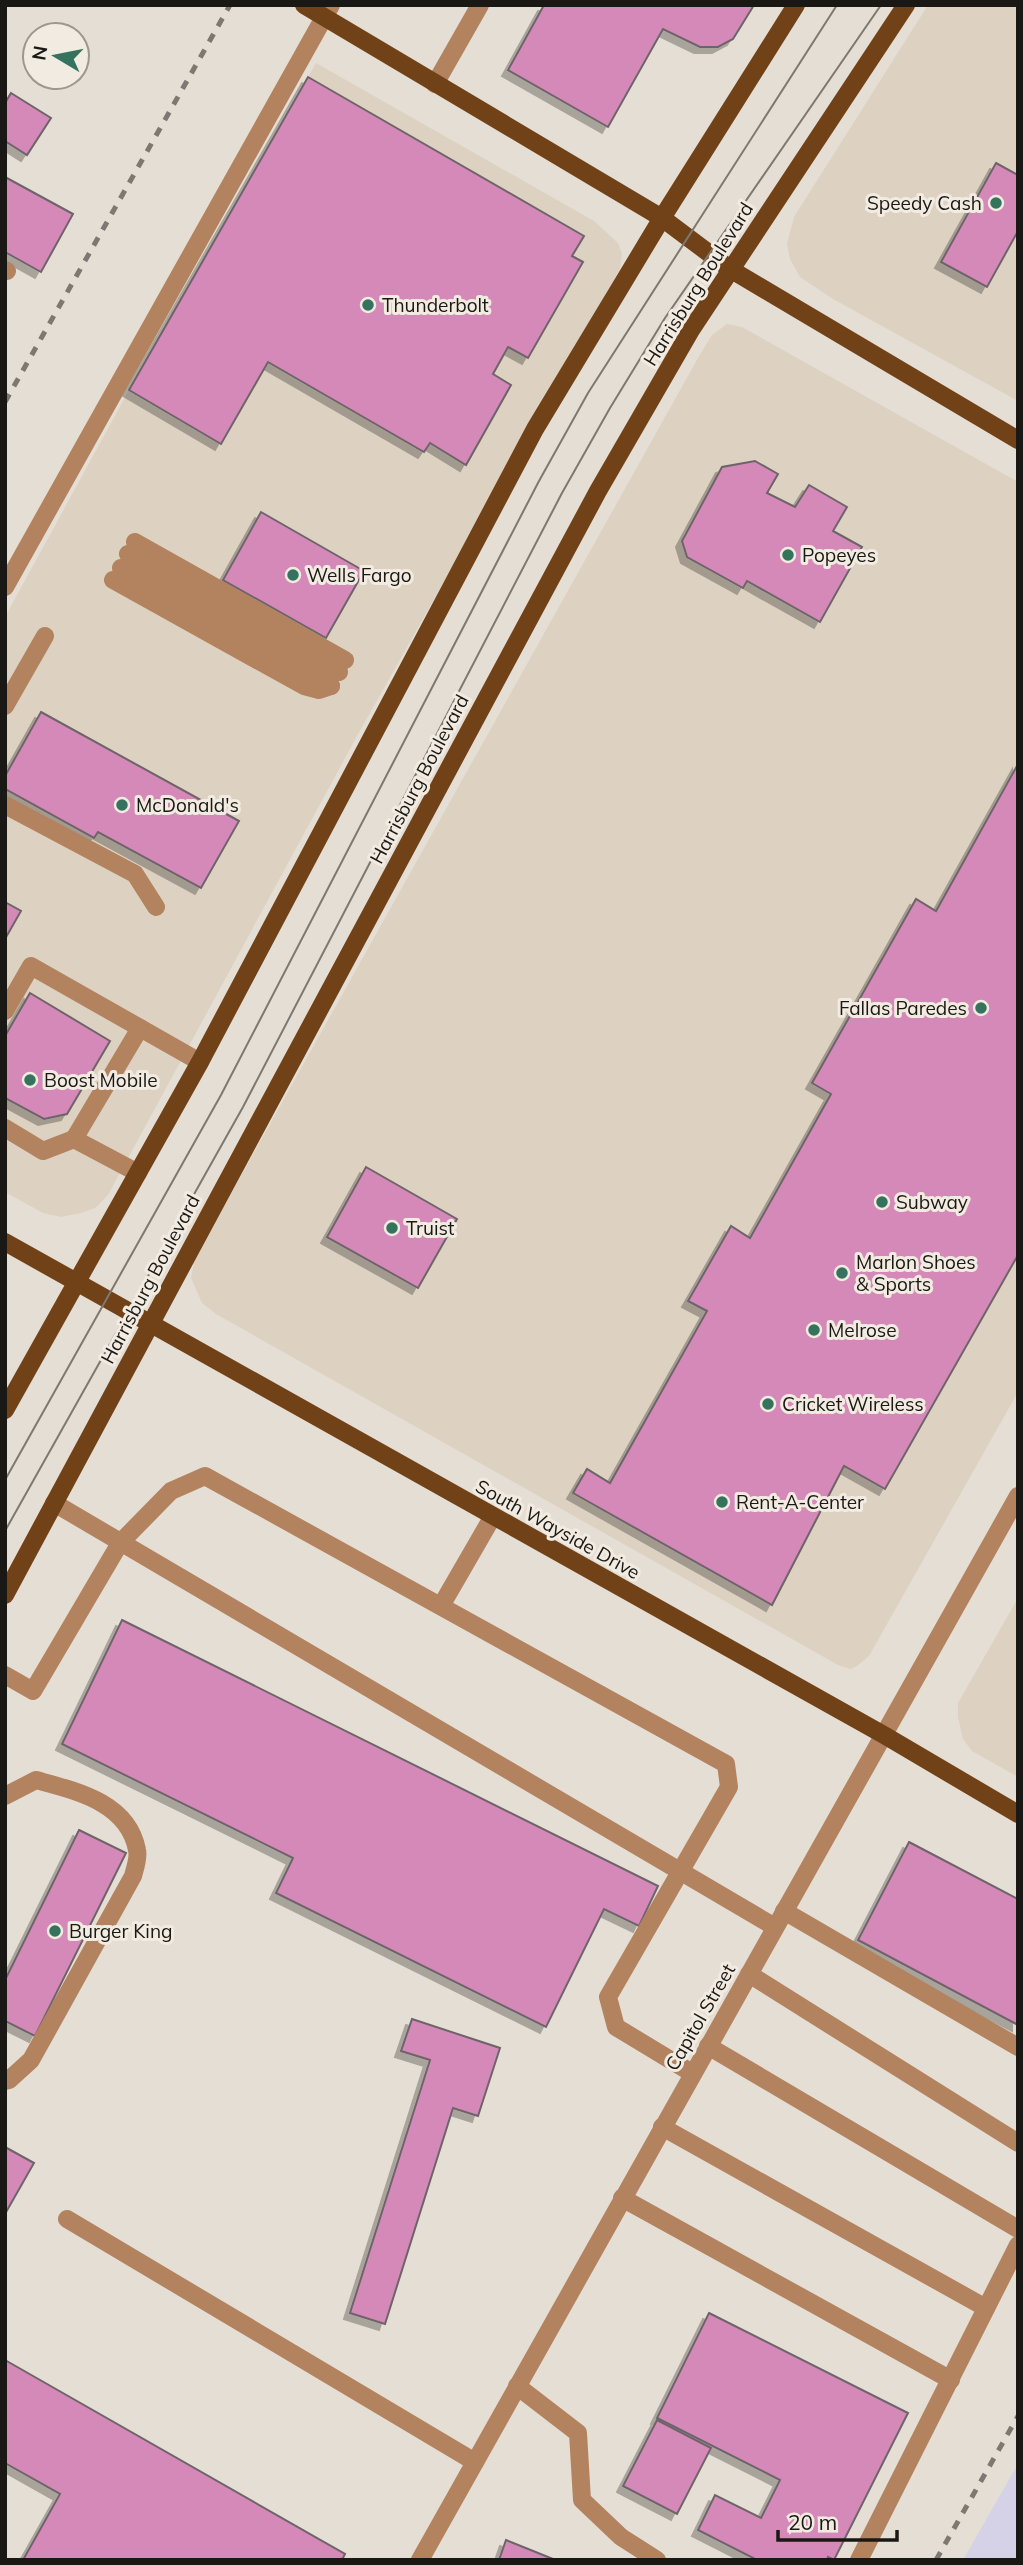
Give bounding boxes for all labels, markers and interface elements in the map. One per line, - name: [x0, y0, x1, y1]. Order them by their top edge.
- north arrow: [21, 21, 91, 91]
- text: N: [26, 44, 52, 62]
- place label: Speedy Cash: [867, 191, 982, 215]
- marker: Speedy Cash: [988, 195, 1004, 211]
- street label: Harrisburg Boulevard: [638, 198, 758, 370]
- place label: Thunderbolt: [382, 293, 489, 317]
- marker: Thunderbolt: [360, 297, 376, 313]
- place label: Popeyes: [802, 543, 876, 567]
- marker: Popeyes: [780, 547, 796, 563]
- place label: Wells Fargo: [307, 563, 412, 587]
- marker: Wells Fargo: [285, 567, 301, 583]
- street label: Harrisburg Boulevard: [364, 690, 474, 868]
- place label: McDonald's: [136, 793, 239, 817]
- marker: McDonald's: [114, 797, 130, 813]
- place label: Fallas Paredes: [839, 996, 967, 1020]
- marker: Fallas Paredes: [973, 1000, 989, 1016]
- place label: Boost Mobile: [44, 1068, 158, 1092]
- marker: Boost Mobile: [22, 1072, 38, 1088]
- street label: Harrisburg Boulevard: [95, 1190, 205, 1368]
- place label: Subway: [896, 1190, 968, 1214]
- marker: Subway: [874, 1194, 890, 1210]
- place label: Truist: [406, 1216, 455, 1240]
- marker: Truist: [384, 1220, 400, 1236]
- place label: Marlon Shoes & Sports: [856, 1250, 976, 1296]
- marker: Marlon Shoes & Sports: [834, 1265, 850, 1281]
- place label: Melrose: [828, 1318, 897, 1342]
- marker: Melrose: [806, 1322, 822, 1338]
- place label: Cricket Wireless: [782, 1392, 924, 1416]
- marker: Cricket Wireless: [760, 1396, 776, 1412]
- street label: South Wayside Drive: [472, 1474, 644, 1584]
- place label: Rent-A-Center: [736, 1490, 864, 1514]
- marker: Rent-A-Center: [714, 1494, 730, 1510]
- place label: Burger King: [69, 1919, 172, 1943]
- marker: Burger King: [47, 1923, 63, 1939]
- street label: Capitol Street: [660, 1959, 740, 2075]
- scale bar: [778, 2498, 897, 2542]
- text: 20 m: [788, 2509, 837, 2535]

